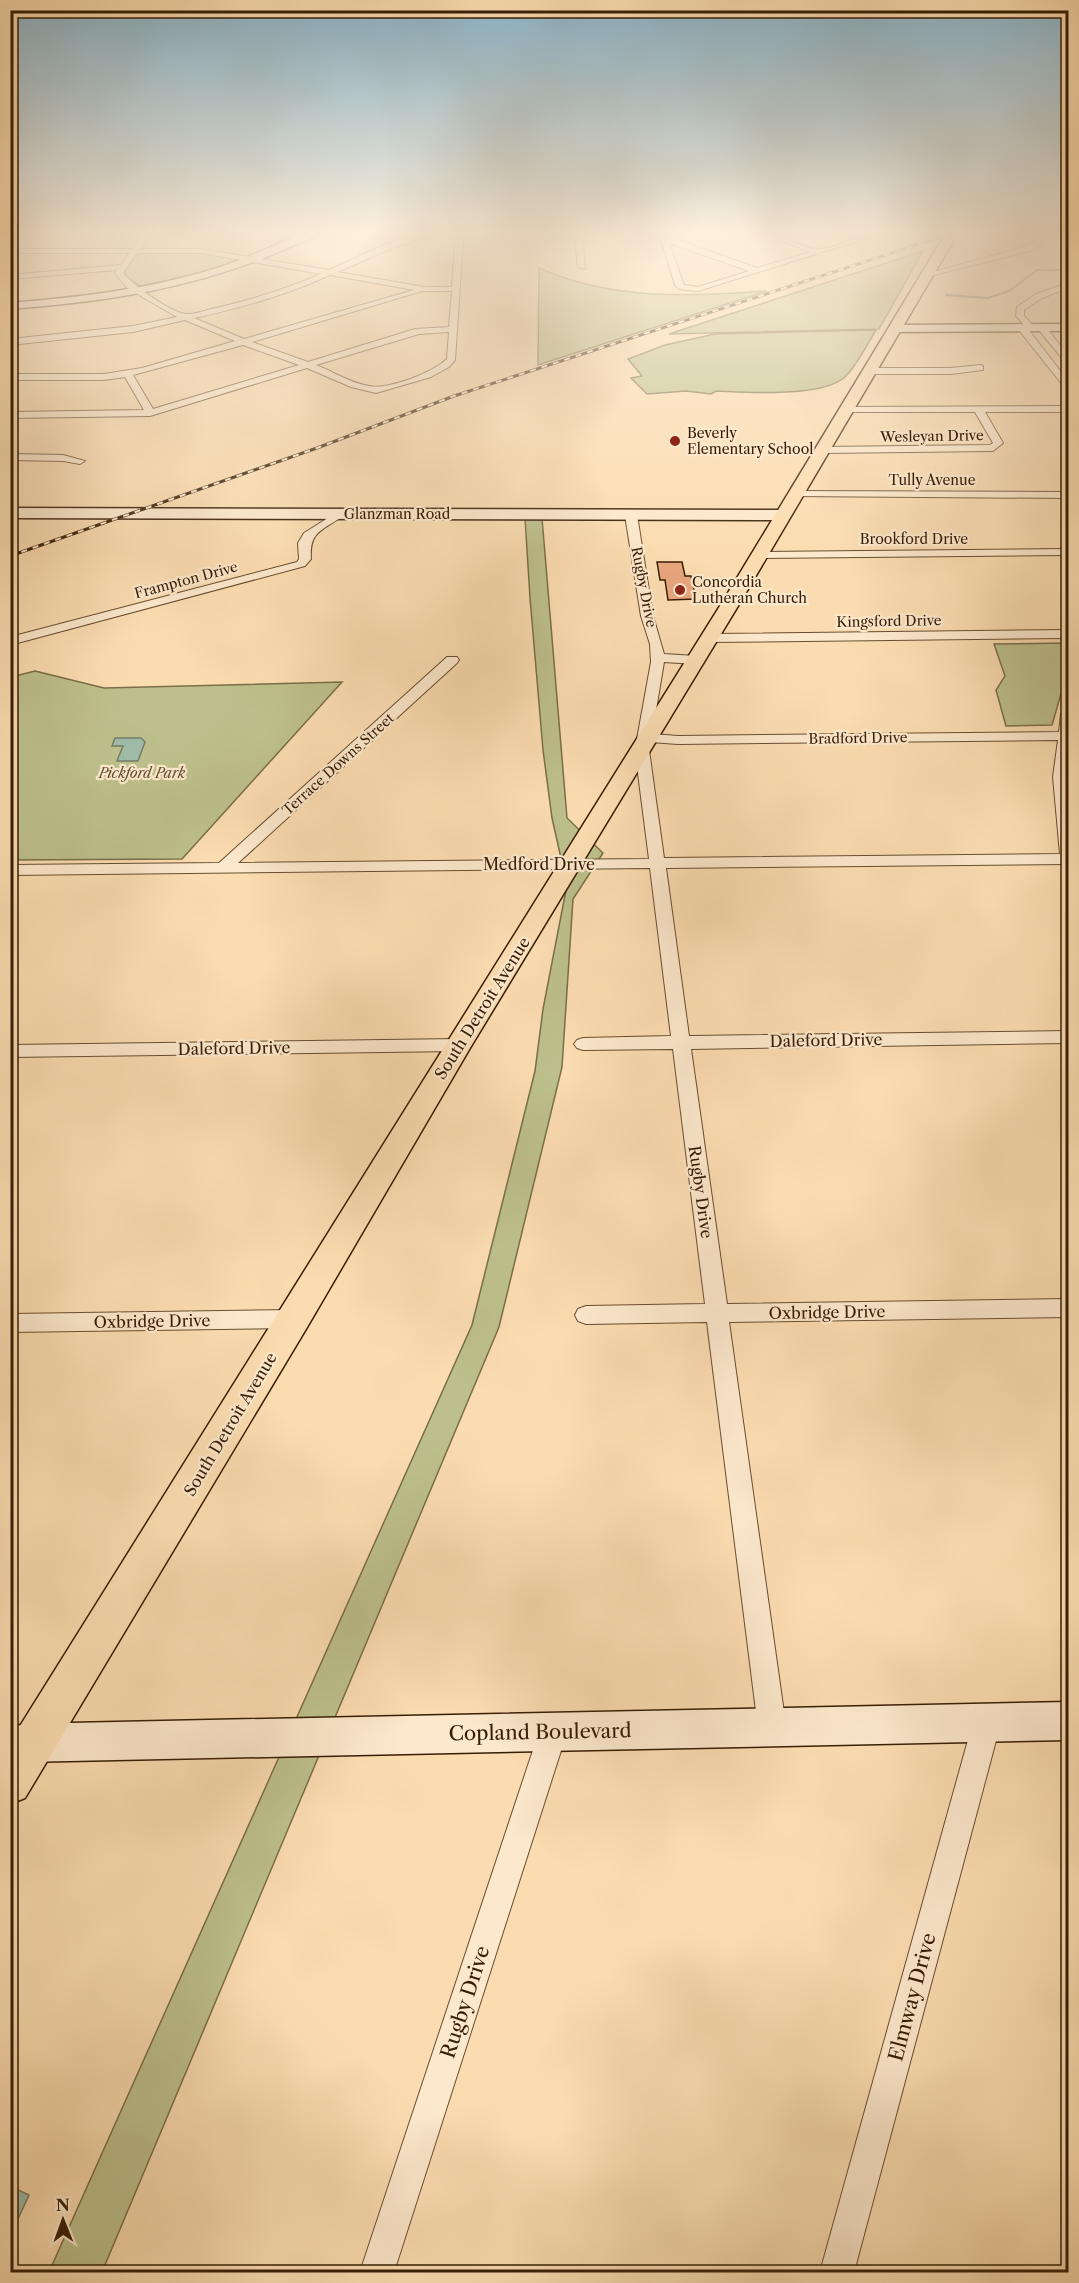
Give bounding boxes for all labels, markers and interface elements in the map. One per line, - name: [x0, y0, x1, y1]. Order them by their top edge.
- place label: Beverly Elementary School: [687, 424, 813, 458]
- street label: Wesleyan Drive: [879, 426, 984, 446]
- marker: Beverly Elementary School: [668, 434, 682, 448]
- street label: Tully Avenue: [888, 471, 976, 489]
- street label: Glanzman Road: [344, 505, 451, 523]
- street label: Brookford Drive: [860, 530, 968, 548]
- street label: Rugby Drive: [627, 545, 661, 629]
- street label: Frampton Drive: [132, 558, 240, 602]
- place label: Concordia Lutheran Church: [692, 573, 807, 607]
- marker: Concordia Lutheran Church: [673, 583, 687, 597]
- street label: Kingsford Drive: [836, 611, 942, 631]
- street label: Terrace Downs Street: [278, 709, 398, 819]
- street label: Bradford Drive: [808, 728, 908, 748]
- park label: Pickford Park: [98, 764, 186, 782]
- street label: Medford Drive: [483, 854, 595, 874]
- street label: South Detroit Avenue: [430, 933, 534, 1083]
- street label: Daleford Drive: [770, 1029, 882, 1051]
- street label: Daleford Drive: [178, 1037, 290, 1059]
- street label: Rugby Drive: [685, 1144, 717, 1240]
- street label: Oxbridge Drive: [769, 1301, 886, 1323]
- street label: Oxbridge Drive: [94, 1310, 211, 1332]
- street label: South Detroit Avenue: [179, 1348, 281, 1499]
- street label: Copland Boulevard: [448, 1718, 632, 1746]
- street label: Elmway Drive: [883, 1930, 941, 2064]
- street label: Rugby Drive: [436, 1943, 494, 2061]
- north arrow: [33, 2190, 93, 2250]
- text: N: [56, 2195, 70, 2215]

